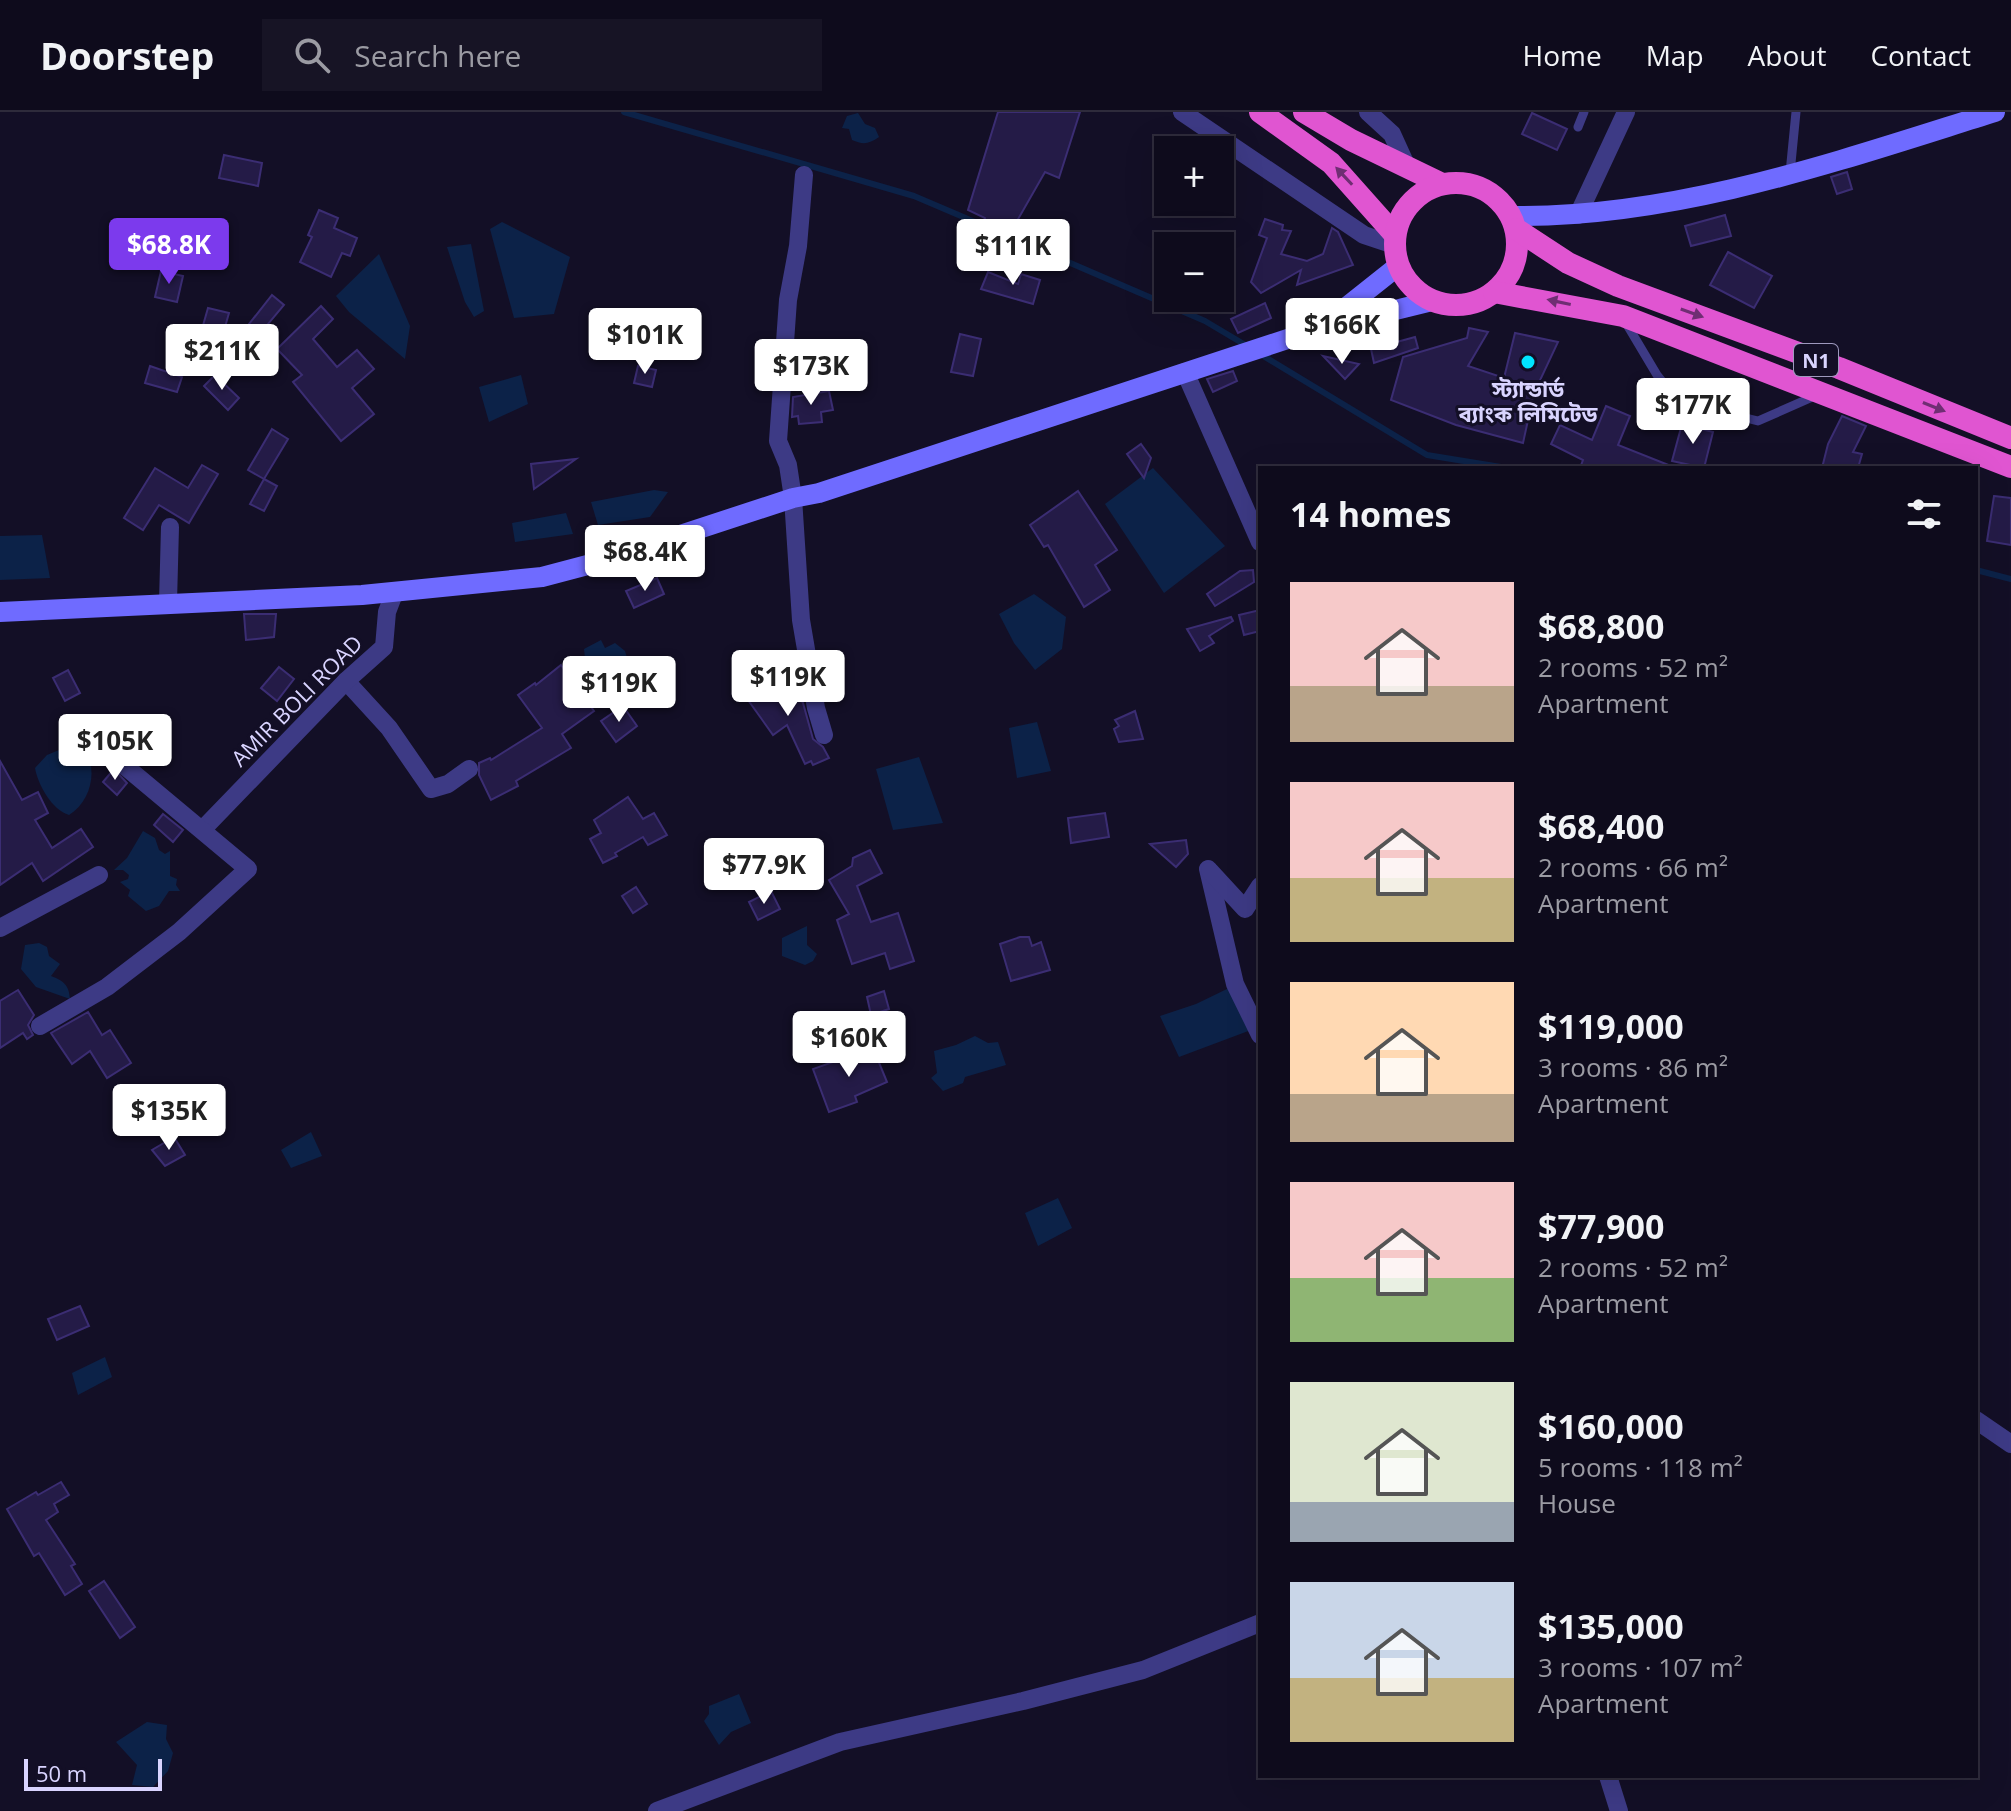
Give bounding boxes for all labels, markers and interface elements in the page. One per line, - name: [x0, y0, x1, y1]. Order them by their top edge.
- search box: [262, 19, 822, 91]
- text: Doorstep: [40, 29, 214, 81]
- icon: search: [290, 33, 334, 77]
- text: Search here: [354, 35, 521, 76]
- text: Home: [1523, 36, 1602, 74]
- text: Map: [1646, 36, 1704, 74]
- text: About: [1748, 36, 1826, 74]
- text: Contact: [1870, 36, 1971, 74]
- map controls: [1154, 136, 1234, 312]
- button: +: [1154, 136, 1234, 216]
- one-way arrow: [1335, 167, 1354, 186]
- pin: $68.8K: [104, 218, 234, 286]
- pin: $111K: [957, 219, 1069, 287]
- text: $68.8K: [127, 226, 211, 262]
- text: $111K: [975, 227, 1051, 263]
- button: −: [1154, 232, 1234, 312]
- one-way arrow: [1546, 295, 1571, 308]
- pin: $166K: [1286, 298, 1398, 366]
- text: $166K: [1304, 306, 1380, 342]
- one-way arrow: [1680, 307, 1704, 320]
- pin: $101K: [589, 308, 701, 376]
- text: $101K: [607, 316, 683, 352]
- pin: $211K: [166, 324, 278, 392]
- text: $211K: [184, 332, 260, 368]
- pin: $173K: [755, 339, 867, 407]
- road number: N1: [1794, 344, 1838, 376]
- text: $173K: [773, 347, 849, 383]
- marker: স্ট্যান্ডার্ড ব্যাংক লিমিটেড: [1519, 353, 1537, 371]
- place label: স্ট্যান্ডার্ড ব্যাংক লিমিটেড: [1458, 373, 1599, 428]
- pin: $177K: [1637, 378, 1749, 446]
- text: $177K: [1655, 386, 1731, 422]
- one-way arrow: [1922, 401, 1946, 414]
- text: 14 homes: [1290, 491, 1451, 537]
- icon: filters: [1902, 492, 1946, 536]
- pin: $68.4K: [580, 525, 710, 593]
- text: $68.4K: [603, 533, 687, 569]
- text: $68,800: [1538, 603, 1664, 649]
- icon: home: [1354, 614, 1450, 710]
- street label: AMIR BOLI ROAD: [224, 628, 368, 772]
- text: 2 rooms · 52 m²: [1538, 649, 1728, 685]
- pin: $119K: [732, 650, 844, 718]
- pin: $119K: [563, 656, 675, 724]
- text: $119K: [750, 658, 826, 694]
- text: $119K: [581, 664, 657, 700]
- text: Apartment: [1538, 685, 1669, 721]
- pin: $105K: [59, 714, 171, 782]
- text: $105K: [77, 722, 153, 758]
- text: $68,400: [1538, 803, 1664, 849]
- icon: home: [1354, 814, 1450, 910]
- pin: $77.9K: [699, 838, 829, 906]
- text: $77.9K: [722, 846, 806, 882]
- text: 2 rooms · 66 m²: [1538, 849, 1728, 885]
- text: Apartment: [1538, 885, 1669, 921]
- text: $119,000: [1538, 1003, 1684, 1049]
- pin: $160K: [793, 1011, 905, 1079]
- icon: home: [1354, 1014, 1450, 1110]
- text: $160K: [811, 1019, 887, 1055]
- text: 3 rooms · 86 m²: [1538, 1049, 1728, 1085]
- pin: $135K: [113, 1084, 225, 1152]
- text: Apartment: [1538, 1085, 1669, 1121]
- text: $135K: [131, 1092, 207, 1128]
- text: $77,900: [1538, 1203, 1664, 1249]
- icon: home: [1354, 1214, 1450, 1310]
- text: 2 rooms · 52 m²: [1538, 1249, 1728, 1285]
- text: Apartment: [1538, 1285, 1669, 1321]
- text: $160,000: [1538, 1403, 1684, 1449]
- icon: home: [1354, 1414, 1450, 1510]
- text: 5 rooms · 118 m²: [1538, 1449, 1743, 1485]
- text: House: [1538, 1485, 1616, 1521]
- text: $135,000: [1538, 1603, 1684, 1649]
- icon: home: [1354, 1614, 1450, 1710]
- text: 3 rooms · 107 m²: [1538, 1649, 1743, 1685]
- text: Apartment: [1538, 1685, 1669, 1721]
- scale bar: [24, 1755, 162, 1791]
- text: 50 m: [36, 1758, 87, 1788]

